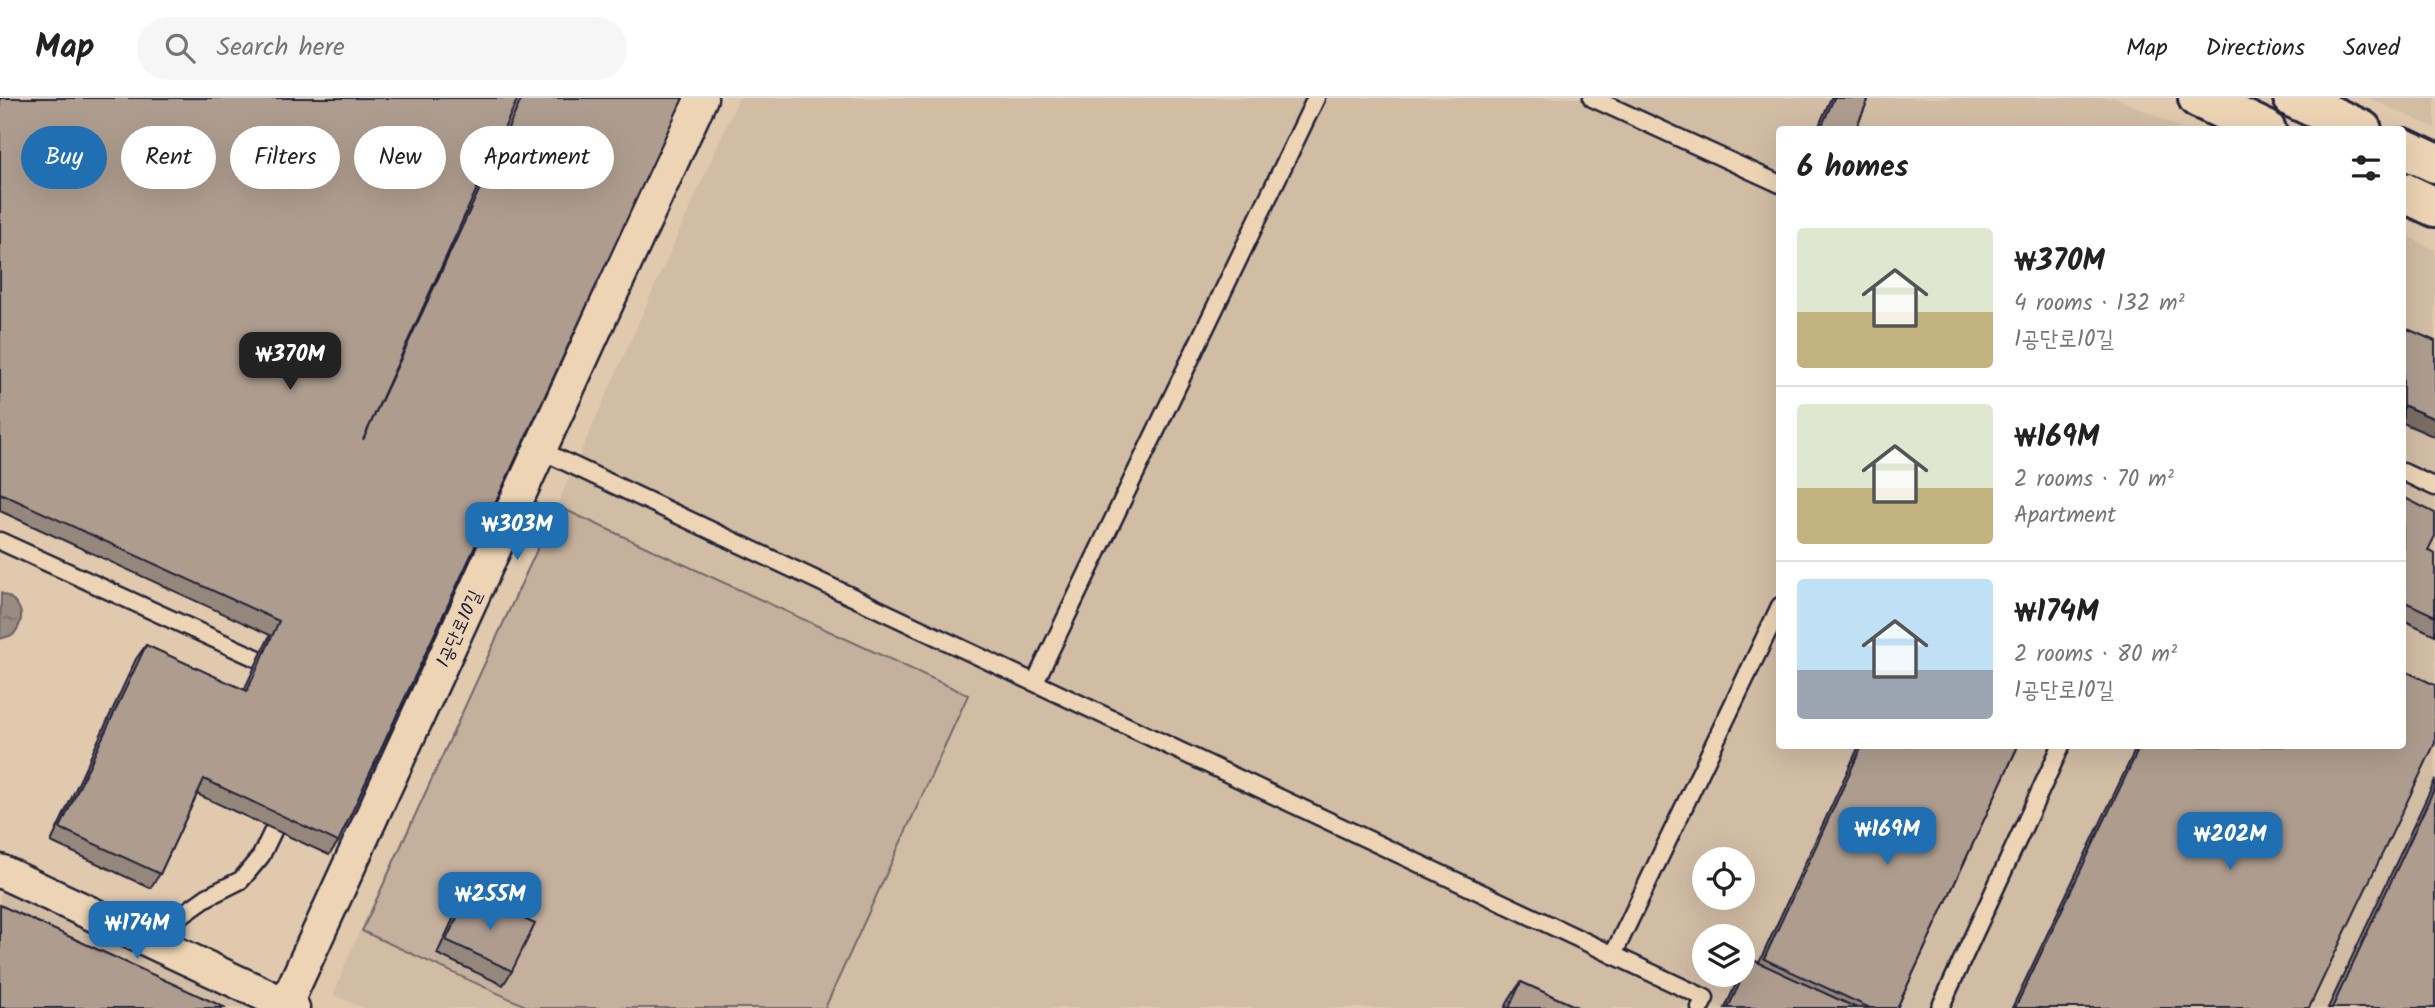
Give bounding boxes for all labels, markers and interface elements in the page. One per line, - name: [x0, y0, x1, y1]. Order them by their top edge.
- search box: [137, 17, 627, 80]
- text: Map: [35, 22, 95, 75]
- text: Search here: [217, 27, 345, 69]
- icon: search: [161, 29, 199, 67]
- text: Map: [2126, 29, 2168, 68]
- text: Directions: [2206, 29, 2305, 68]
- text: Saved: [2343, 29, 2400, 68]
- chip: Buy: [21, 126, 107, 189]
- chip: Rent: [121, 126, 216, 189]
- chip: Filters: [230, 126, 340, 189]
- chip: New: [354, 126, 446, 189]
- chip: Apartment: [460, 126, 614, 189]
- text: 6 homes: [1797, 144, 1909, 192]
- icon: filters: [2347, 149, 2385, 187]
- text: ₩370M: [2014, 238, 2105, 286]
- icon: home: [1853, 256, 1937, 340]
- text: 4 rooms · 132 m²: [2014, 286, 2185, 322]
- text: 1공단로10길: [2014, 322, 2114, 358]
- pin: ₩370M: [241, 332, 339, 392]
- text: ₩370M: [255, 337, 325, 373]
- text: ₩169M: [2014, 414, 2100, 462]
- icon: home: [1853, 432, 1937, 516]
- text: 2 rooms · 70 m²: [2014, 462, 2174, 498]
- text: Apartment: [2014, 498, 2116, 534]
- pin: ₩303M: [468, 503, 566, 562]
- text: ₩303M: [481, 507, 553, 543]
- street label: 1공단로10길: [429, 585, 491, 673]
- text: ₩174M: [2014, 589, 2099, 637]
- icon: home: [1853, 607, 1937, 691]
- text: 2 rooms · 80 m²: [2014, 637, 2177, 673]
- text: 1공단로10길: [2014, 673, 2114, 709]
- pin: ₩169M: [1838, 808, 1936, 867]
- text: ₩169M: [1854, 812, 1920, 848]
- pin: ₩202M: [2181, 812, 2279, 872]
- text: ₩202M: [2193, 817, 2267, 853]
- map controls: [1692, 847, 1755, 987]
- button: locate: [1692, 847, 1755, 910]
- pin: ₩255M: [441, 872, 539, 932]
- text: ₩255M: [454, 877, 526, 913]
- pin: ₩174M: [88, 902, 186, 961]
- text: ₩174M: [105, 906, 169, 942]
- button: layers: [1692, 924, 1755, 987]

